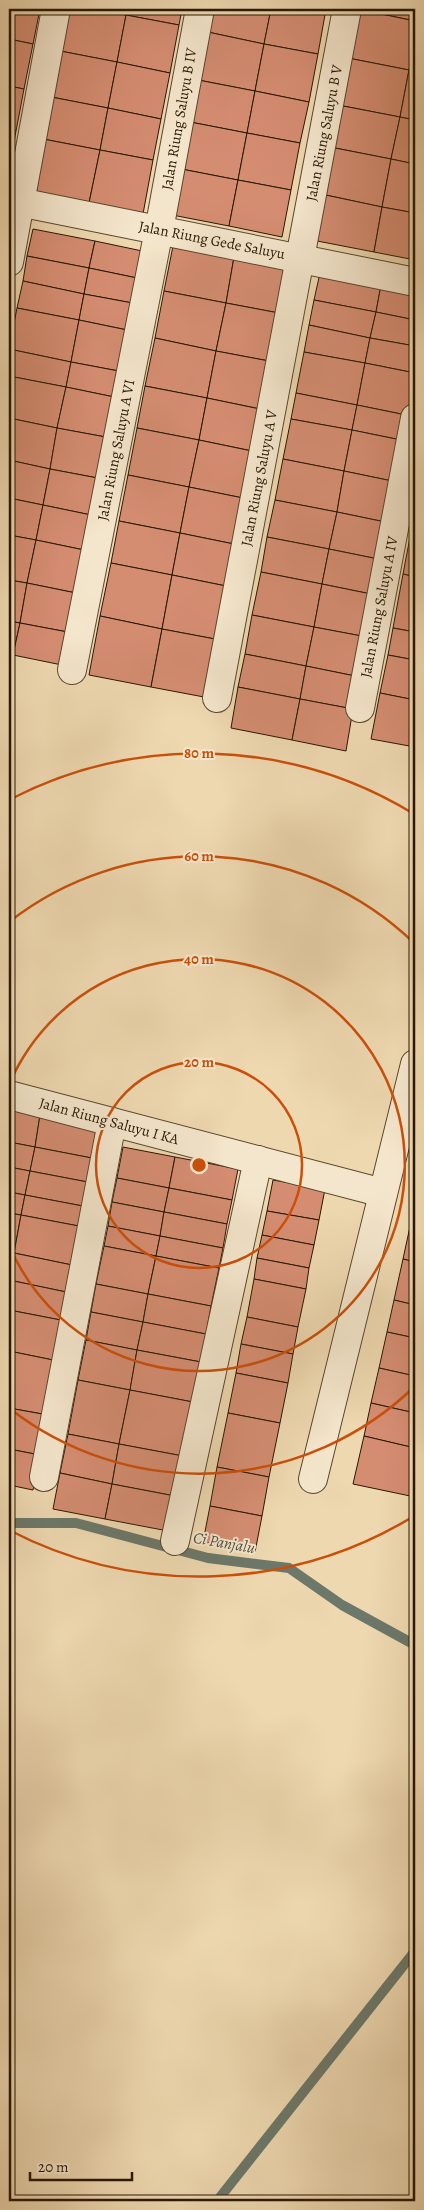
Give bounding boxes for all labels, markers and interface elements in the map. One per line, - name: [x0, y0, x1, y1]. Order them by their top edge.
- street label: Jalan Riung Saluyu B IV: [157, 46, 202, 192]
- street label: Jalan Riung Saluyu B V: [301, 62, 347, 203]
- street label: Jalan Riung Gede Saluyu: [137, 216, 288, 264]
- street label: Jalan Riung Saluyu A VI: [92, 377, 140, 523]
- street label: Jalan Riung Saluyu A V: [236, 407, 282, 548]
- street label: Jalan Riung Saluyu A IV: [355, 534, 403, 680]
- text: 80 m: [184, 743, 214, 763]
- text: 60 m: [184, 846, 214, 866]
- text: 40 m: [184, 949, 214, 969]
- text: 20 m: [184, 1052, 214, 1072]
- street label: Jalan Riung Saluyu I KA: [37, 1093, 181, 1149]
- centre of rings: [190, 1156, 208, 1174]
- water label: Ci Panjalu: [191, 1527, 257, 1559]
- scale bar: [30, 2150, 132, 2182]
- text: 20 m: [38, 2157, 69, 2177]

